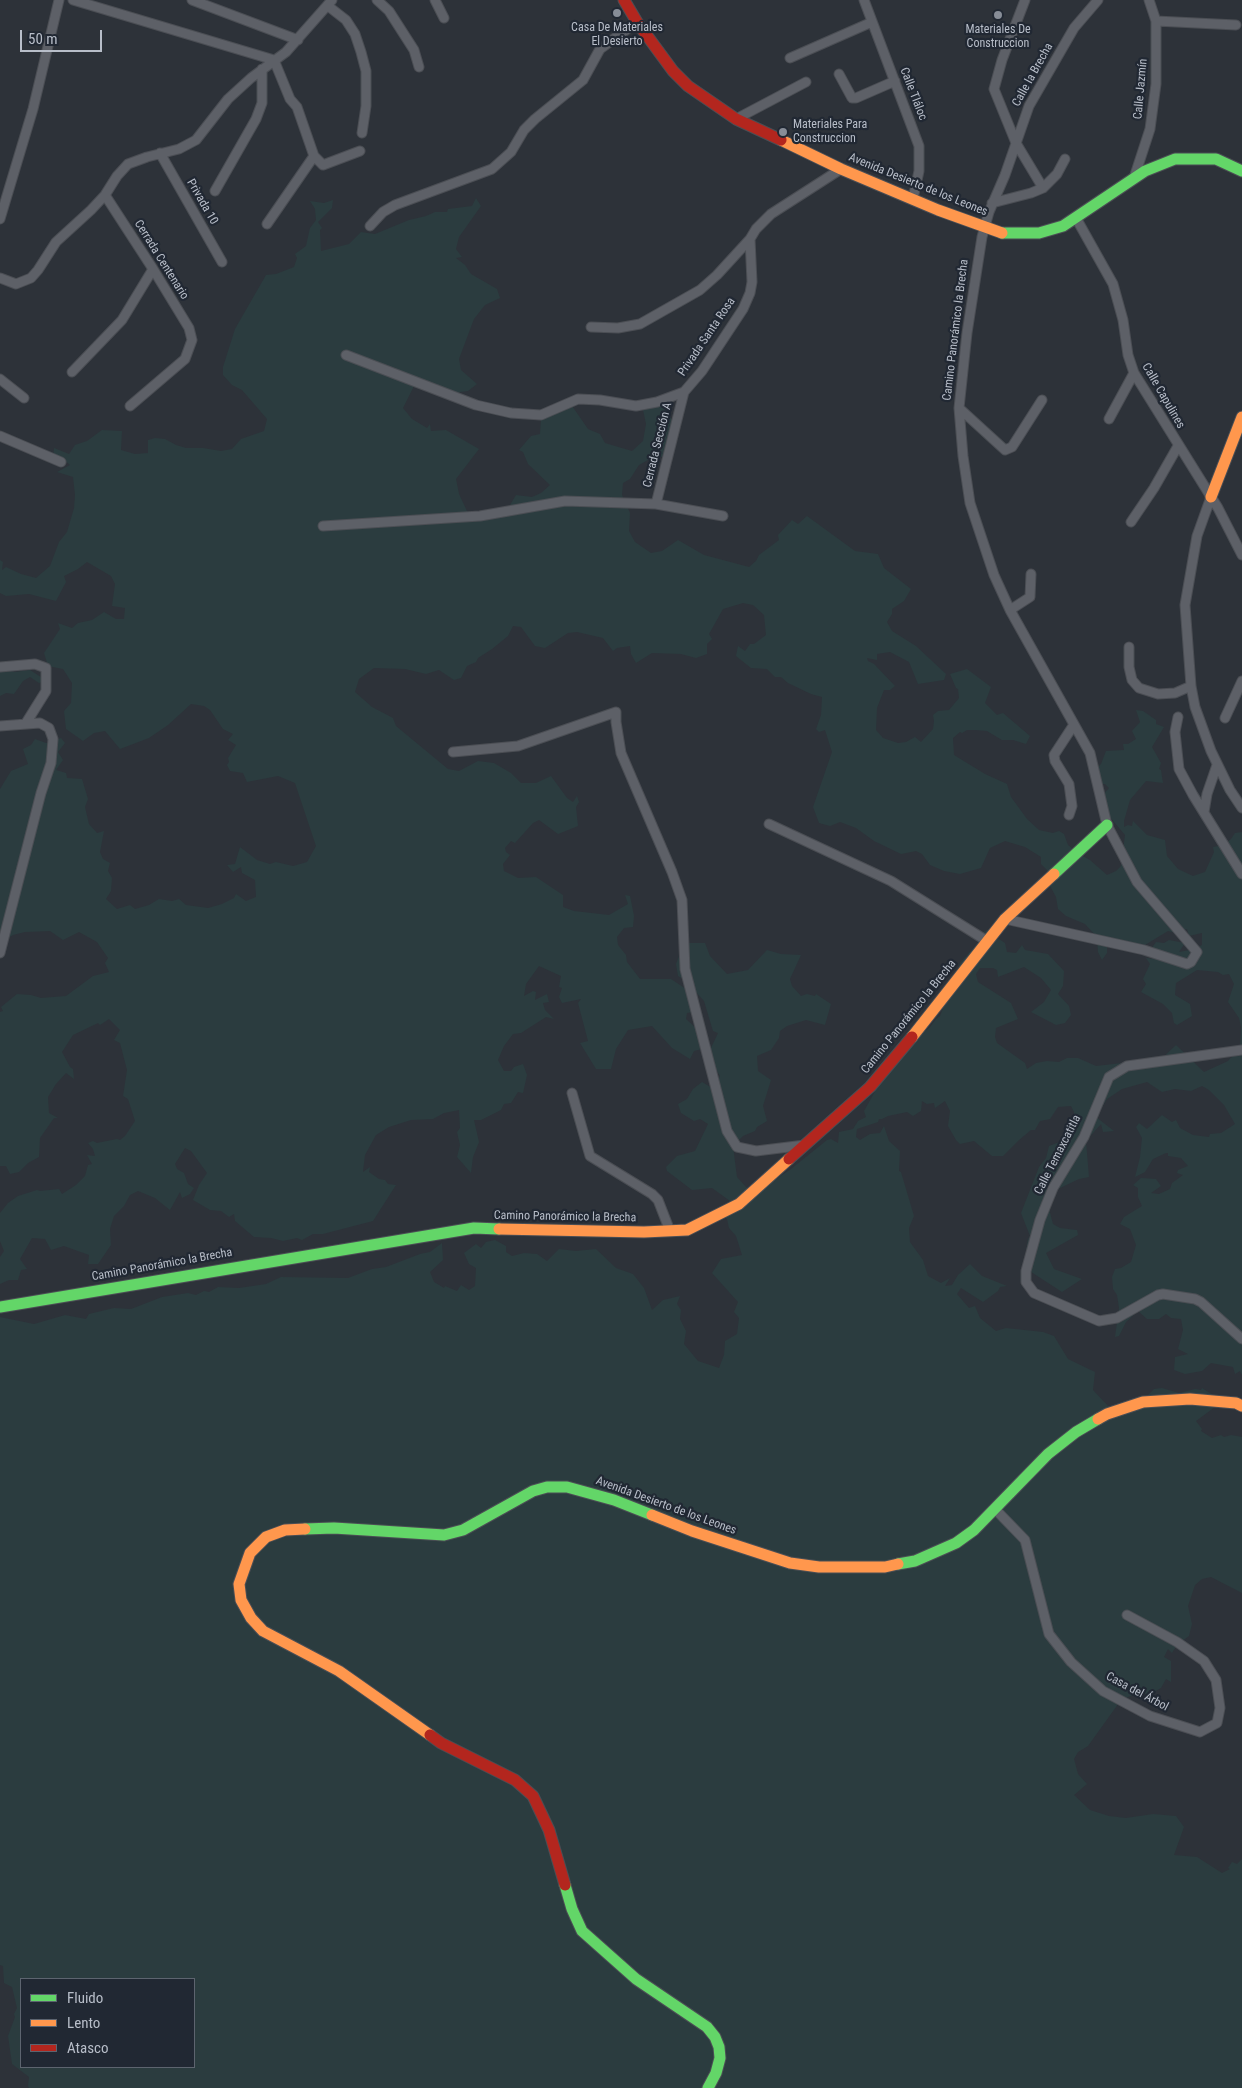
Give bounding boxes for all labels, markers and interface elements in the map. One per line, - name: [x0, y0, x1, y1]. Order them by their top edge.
- marker: Casa De Materiales El Desierto: [611, 7, 623, 19]
- marker: Materiales De Construccion: [992, 9, 1004, 21]
- scale bar: [22, 20, 105, 52]
- place label: Casa De Materiales El Desierto: [571, 21, 663, 49]
- place label: Materiales De Construccion: [965, 23, 1031, 51]
- text: 50 m: [28, 30, 58, 48]
- street label: Calle la Brecha: [1010, 41, 1056, 109]
- street label: Calle Jazmín: [1131, 58, 1151, 120]
- street label: Calle Tláloc: [896, 66, 930, 122]
- place label: Materiales Para Construccion: [793, 118, 867, 146]
- marker: Materiales Para Construccion: [777, 126, 789, 138]
- street label: Avenida Desierto de los Leones: [846, 151, 990, 219]
- street label: Privada 10: [183, 177, 221, 227]
- street label: Cerrada Centenario: [131, 218, 191, 302]
- street label: Camino Panorámico la Brecha: [940, 258, 972, 402]
- street label: Privada Santa Rosa: [675, 295, 739, 379]
- street label: Calle Capulines: [1138, 361, 1188, 431]
- street label: Cerrada Sección A: [641, 401, 675, 489]
- street label: Camino Panorámico la Brecha: [859, 957, 959, 1077]
- street label: Calle Temaxcatitla: [1032, 1113, 1084, 1197]
- street label: Camino Panorámico la Brecha: [494, 1209, 636, 1225]
- street label: Camino Panorámico la Brecha: [91, 1246, 233, 1284]
- street label: Avenida Desierto de los Leones: [594, 1474, 738, 1538]
- street label: Casa del Árbol: [1103, 1669, 1171, 1715]
- legend: [20, 1978, 195, 2068]
- text: Fluido: [67, 1989, 103, 2007]
- text: Lento: [67, 2014, 100, 2032]
- text: Atasco: [67, 2039, 108, 2057]

